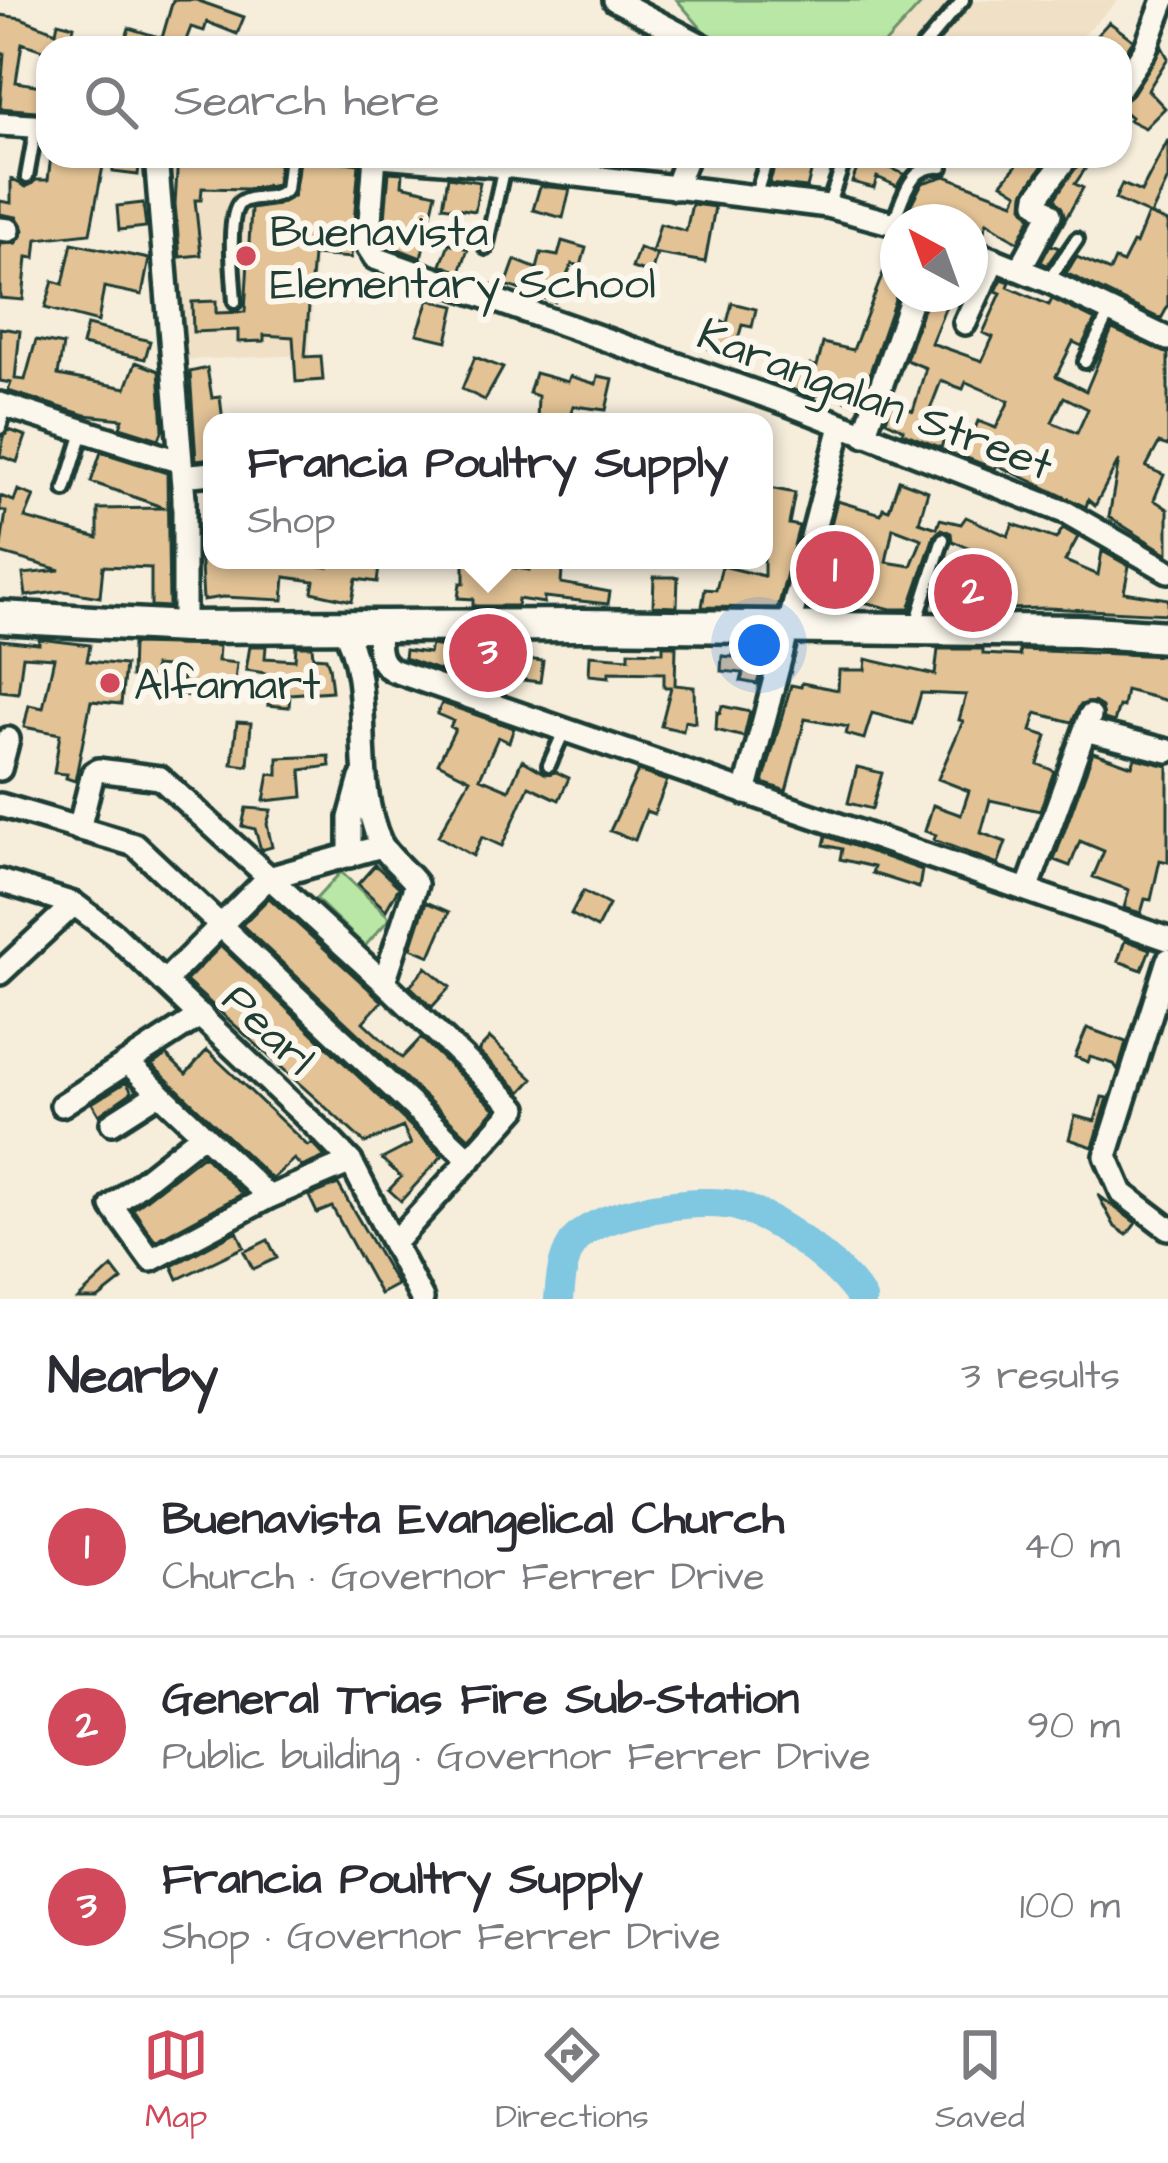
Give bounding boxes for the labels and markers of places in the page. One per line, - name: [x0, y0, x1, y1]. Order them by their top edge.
- place label: Buenavista Elementary School: [270, 202, 656, 317]
- marker: Buenavista Elementary School: [233, 243, 259, 269]
- pin: 1: [796, 525, 874, 615]
- pin: 2: [934, 548, 1012, 638]
- pin: 3: [449, 608, 527, 698]
- place label: Alfamart: [134, 655, 320, 717]
- marker: Alfamart: [97, 670, 123, 696]

